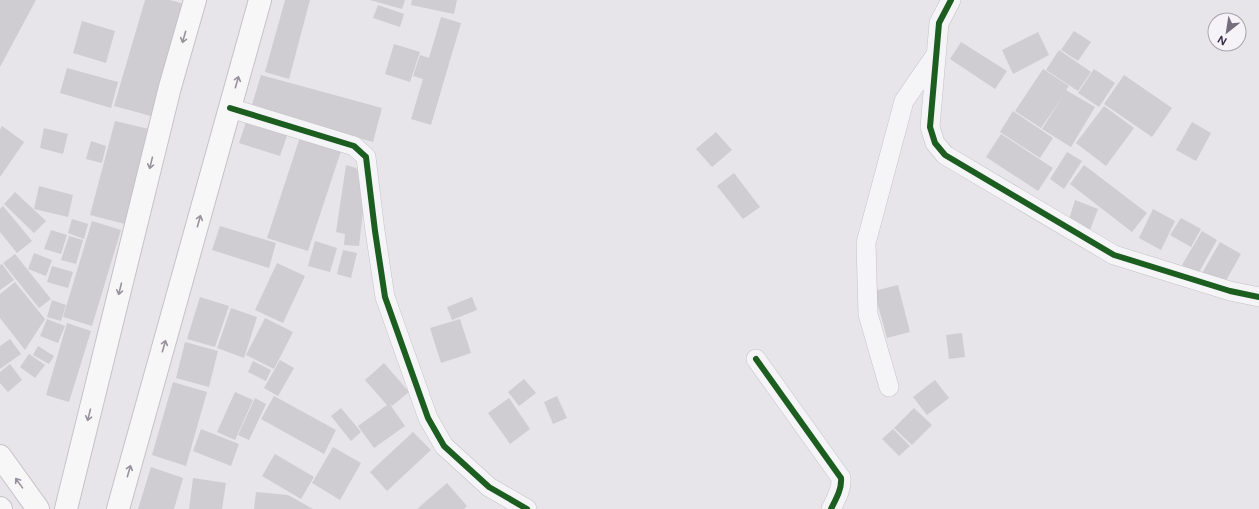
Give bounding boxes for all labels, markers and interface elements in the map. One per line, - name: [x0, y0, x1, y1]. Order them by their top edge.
- north arrow: [1207, 12, 1247, 52]
- one-way arrow: [180, 31, 187, 44]
- text: N: [1215, 32, 1229, 48]
- one-way arrow: [234, 76, 241, 89]
- one-way arrow: [147, 156, 154, 169]
- one-way arrow: [195, 215, 203, 228]
- one-way arrow: [115, 282, 123, 295]
- one-way arrow: [161, 340, 168, 353]
- one-way arrow: [84, 409, 92, 422]
- one-way arrow: [126, 465, 133, 478]
- one-way arrow: [15, 477, 23, 488]

